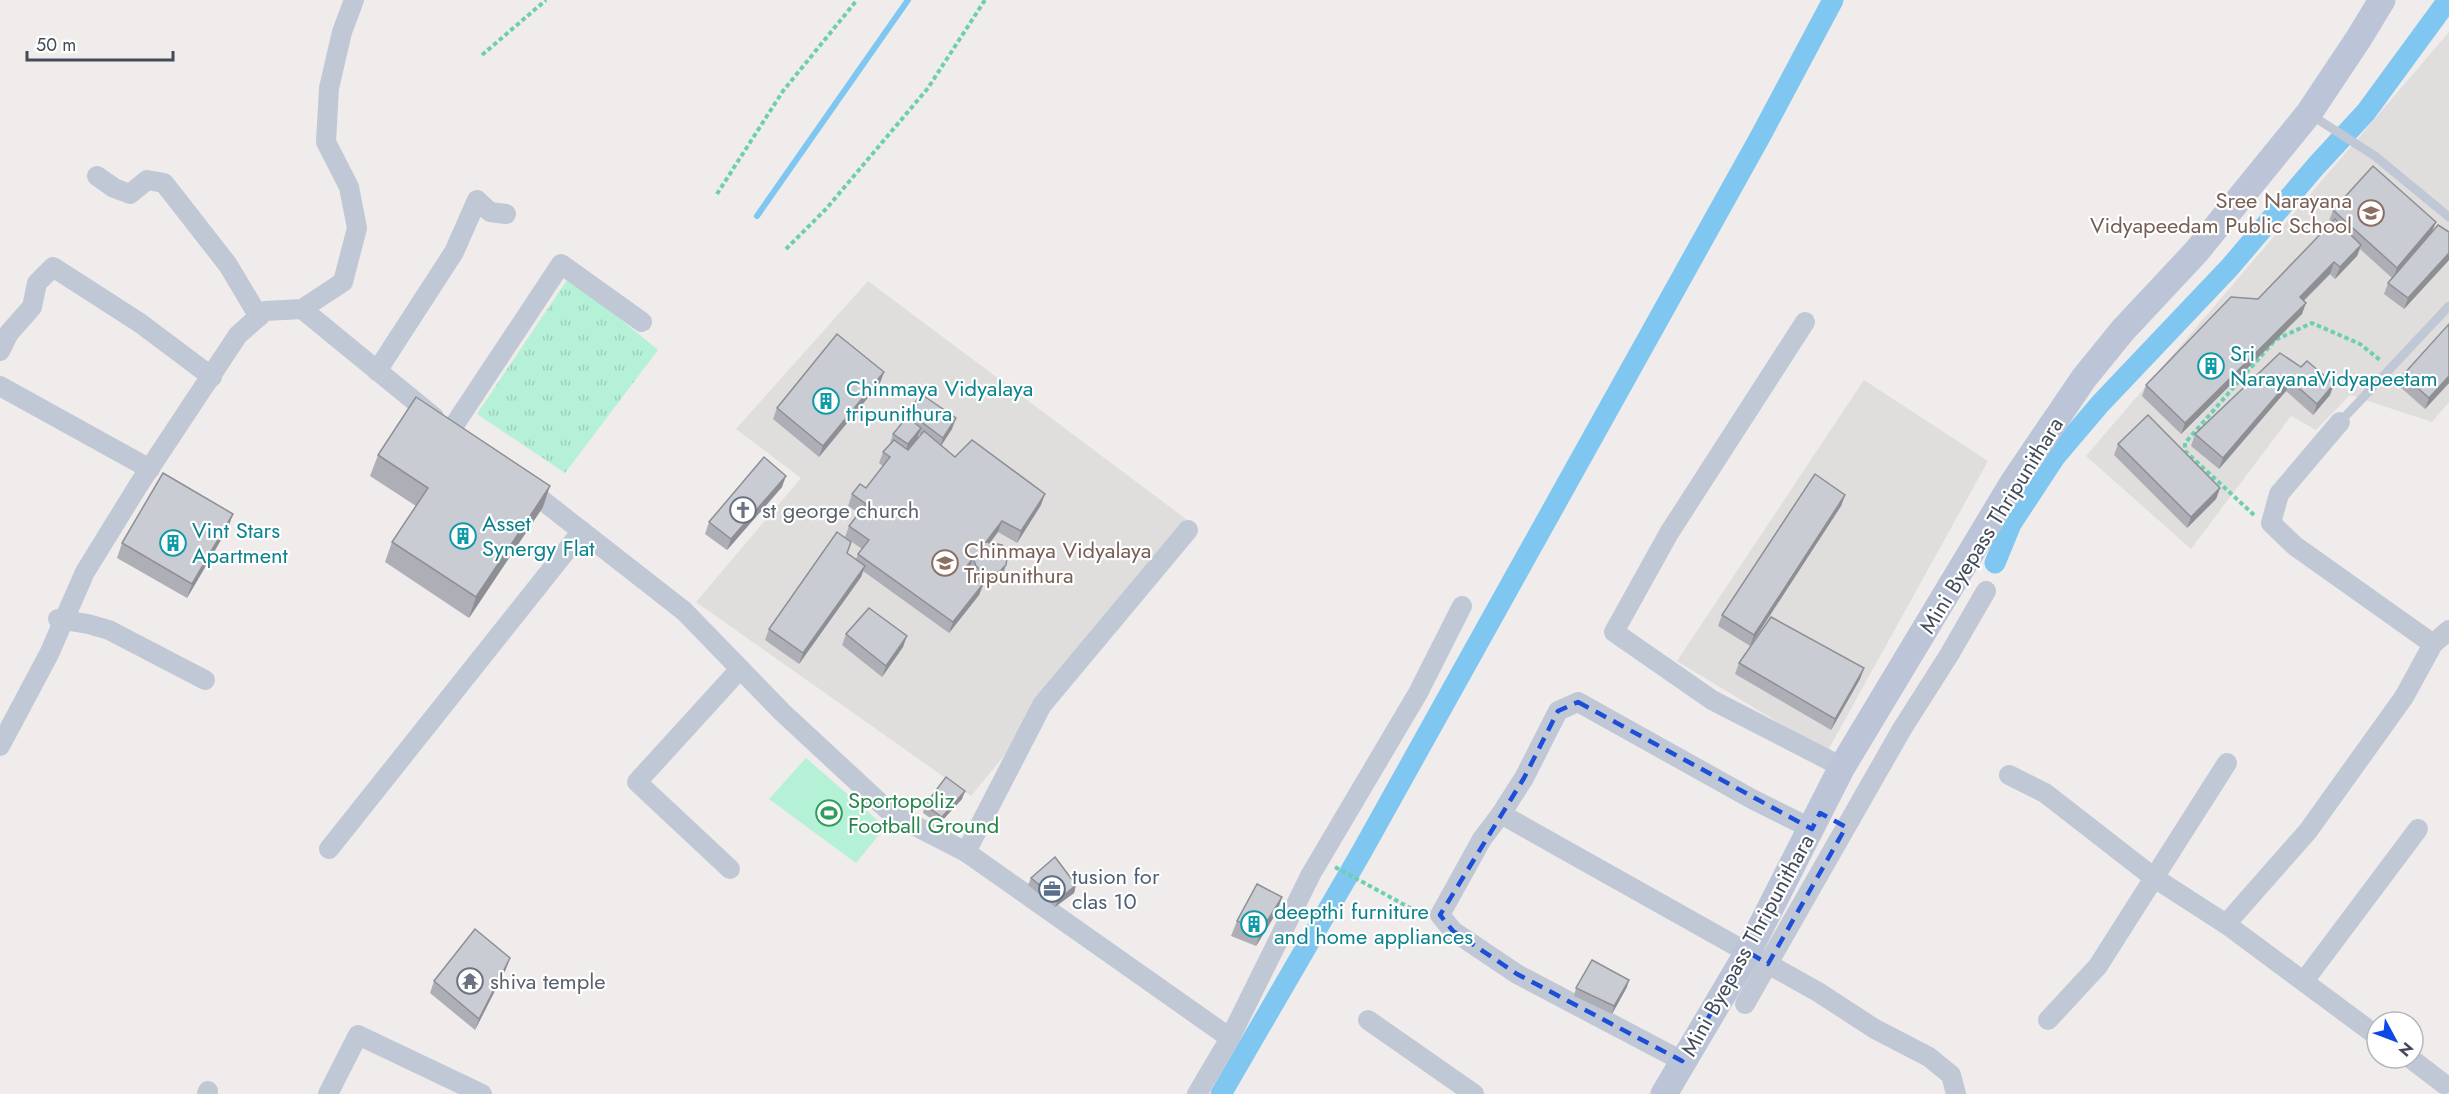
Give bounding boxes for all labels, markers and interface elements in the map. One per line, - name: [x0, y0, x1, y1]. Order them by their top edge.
- scale bar: [27, 24, 172, 62]
- text: 50 m: [36, 32, 76, 58]
- place label: Sree Narayana Vidyapeedam Public School: [2090, 184, 2352, 241]
- school or university icon: Sree Narayana Vidyapeedam Public School: [2356, 198, 2386, 228]
- place label: Sri NarayanaVidyapeetam: [2230, 337, 2438, 394]
- building icon: Sri NarayanaVidyapeetam: [2196, 351, 2226, 381]
- place label: Chinmaya Vidyalaya tripunithura: [846, 372, 1033, 429]
- building icon: Chinmaya Vidyalaya tripunithura: [811, 386, 841, 416]
- street label: Mini Byepass Thripunithara: [1911, 411, 2071, 639]
- place label: st george church: [762, 494, 919, 526]
- church icon: st george church: [728, 495, 758, 525]
- place label: Asset Synergy Flat: [482, 507, 595, 564]
- place label: Vint Stars Apartment: [192, 514, 289, 571]
- building icon: Asset Synergy Flat: [448, 521, 478, 551]
- building icon: Vint Stars Apartment: [158, 528, 188, 558]
- place label: Chinmaya Vidyalaya Tripunithura: [964, 534, 1151, 591]
- school or university icon: Chinmaya Vidyalaya Tripunithura: [930, 548, 960, 578]
- place label: Sportopoliz Football Ground: [848, 784, 999, 841]
- sports icon: Sportopoliz Football Ground: [814, 798, 844, 828]
- street label: Mini Byepass Thripunithara: [1672, 828, 1822, 1062]
- place label: tusion for clas 10: [1072, 860, 1160, 917]
- office icon: tusion for clas 10: [1037, 874, 1067, 904]
- place label: deepthi furniture and home appliances: [1274, 895, 1473, 952]
- building icon: deepthi furniture and home appliances: [1239, 909, 1269, 939]
- place label: shiva temple: [490, 965, 606, 997]
- temple icon: shiva temple: [455, 966, 485, 996]
- north arrow: [2365, 1010, 2425, 1070]
- text: N: [2393, 1037, 2419, 1062]

